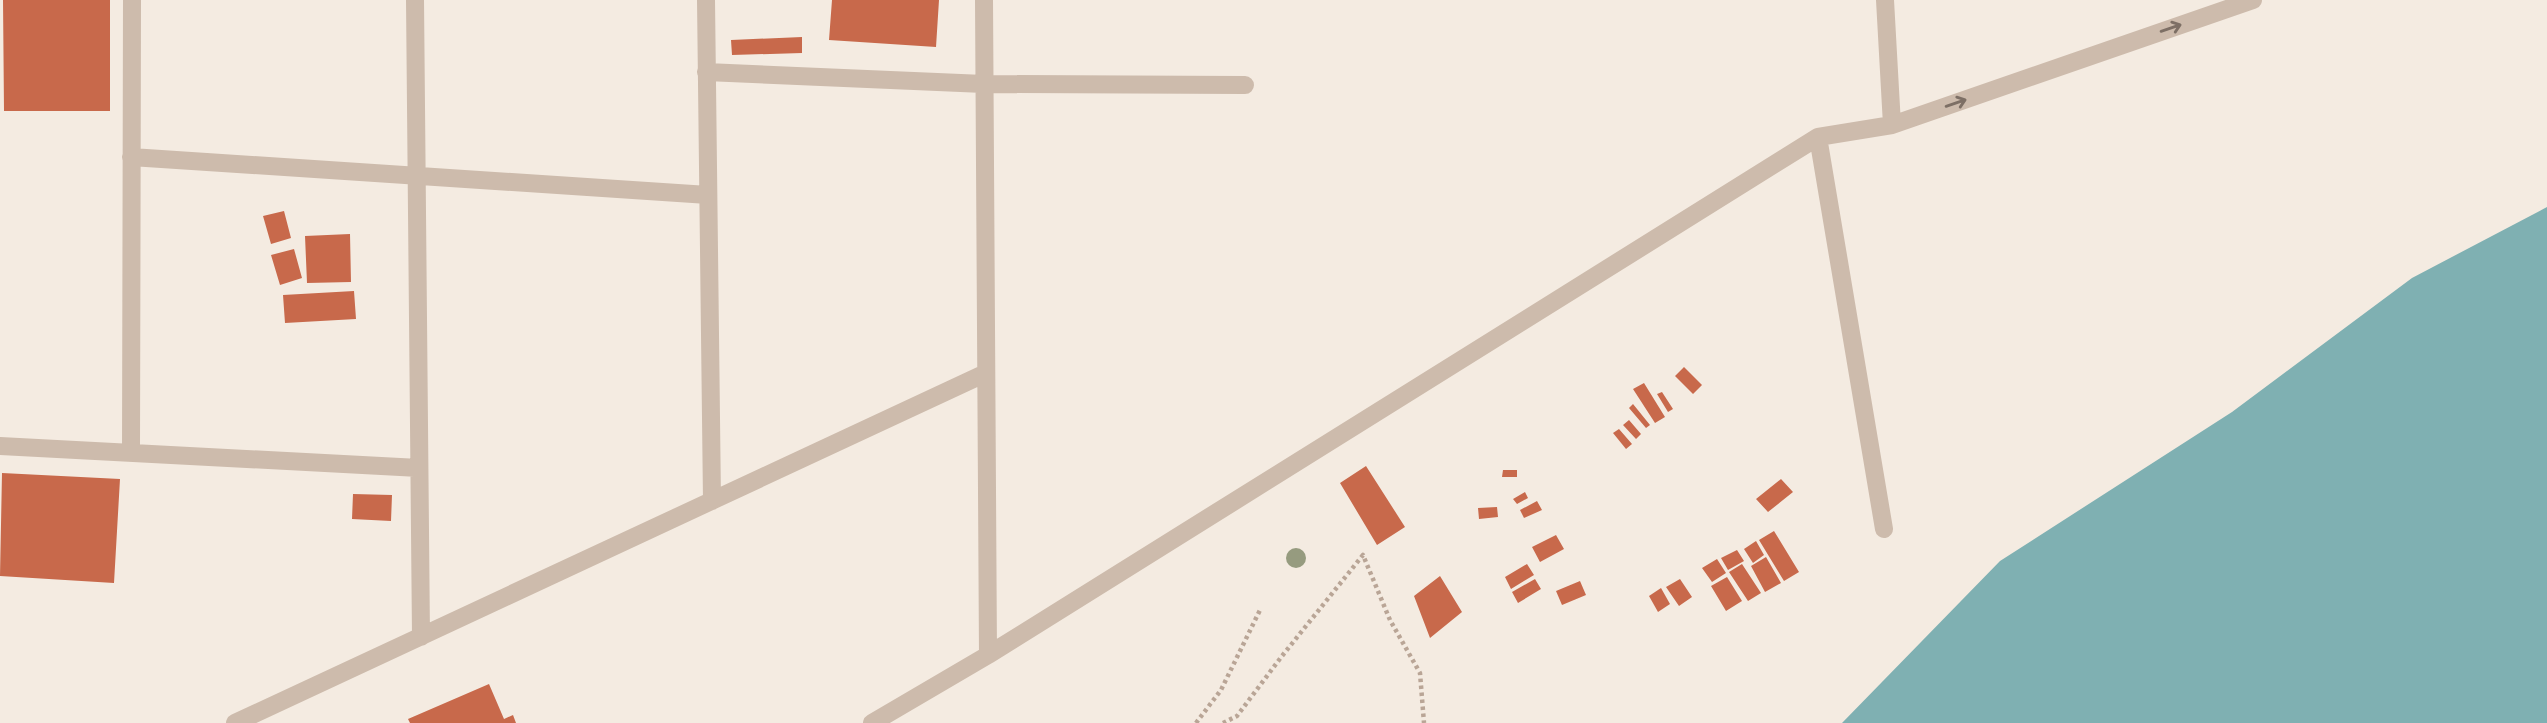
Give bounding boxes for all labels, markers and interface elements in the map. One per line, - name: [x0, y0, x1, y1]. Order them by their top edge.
- one-way arrow: [2160, 21, 2182, 33]
- one-way arrow: [1945, 96, 1967, 108]

